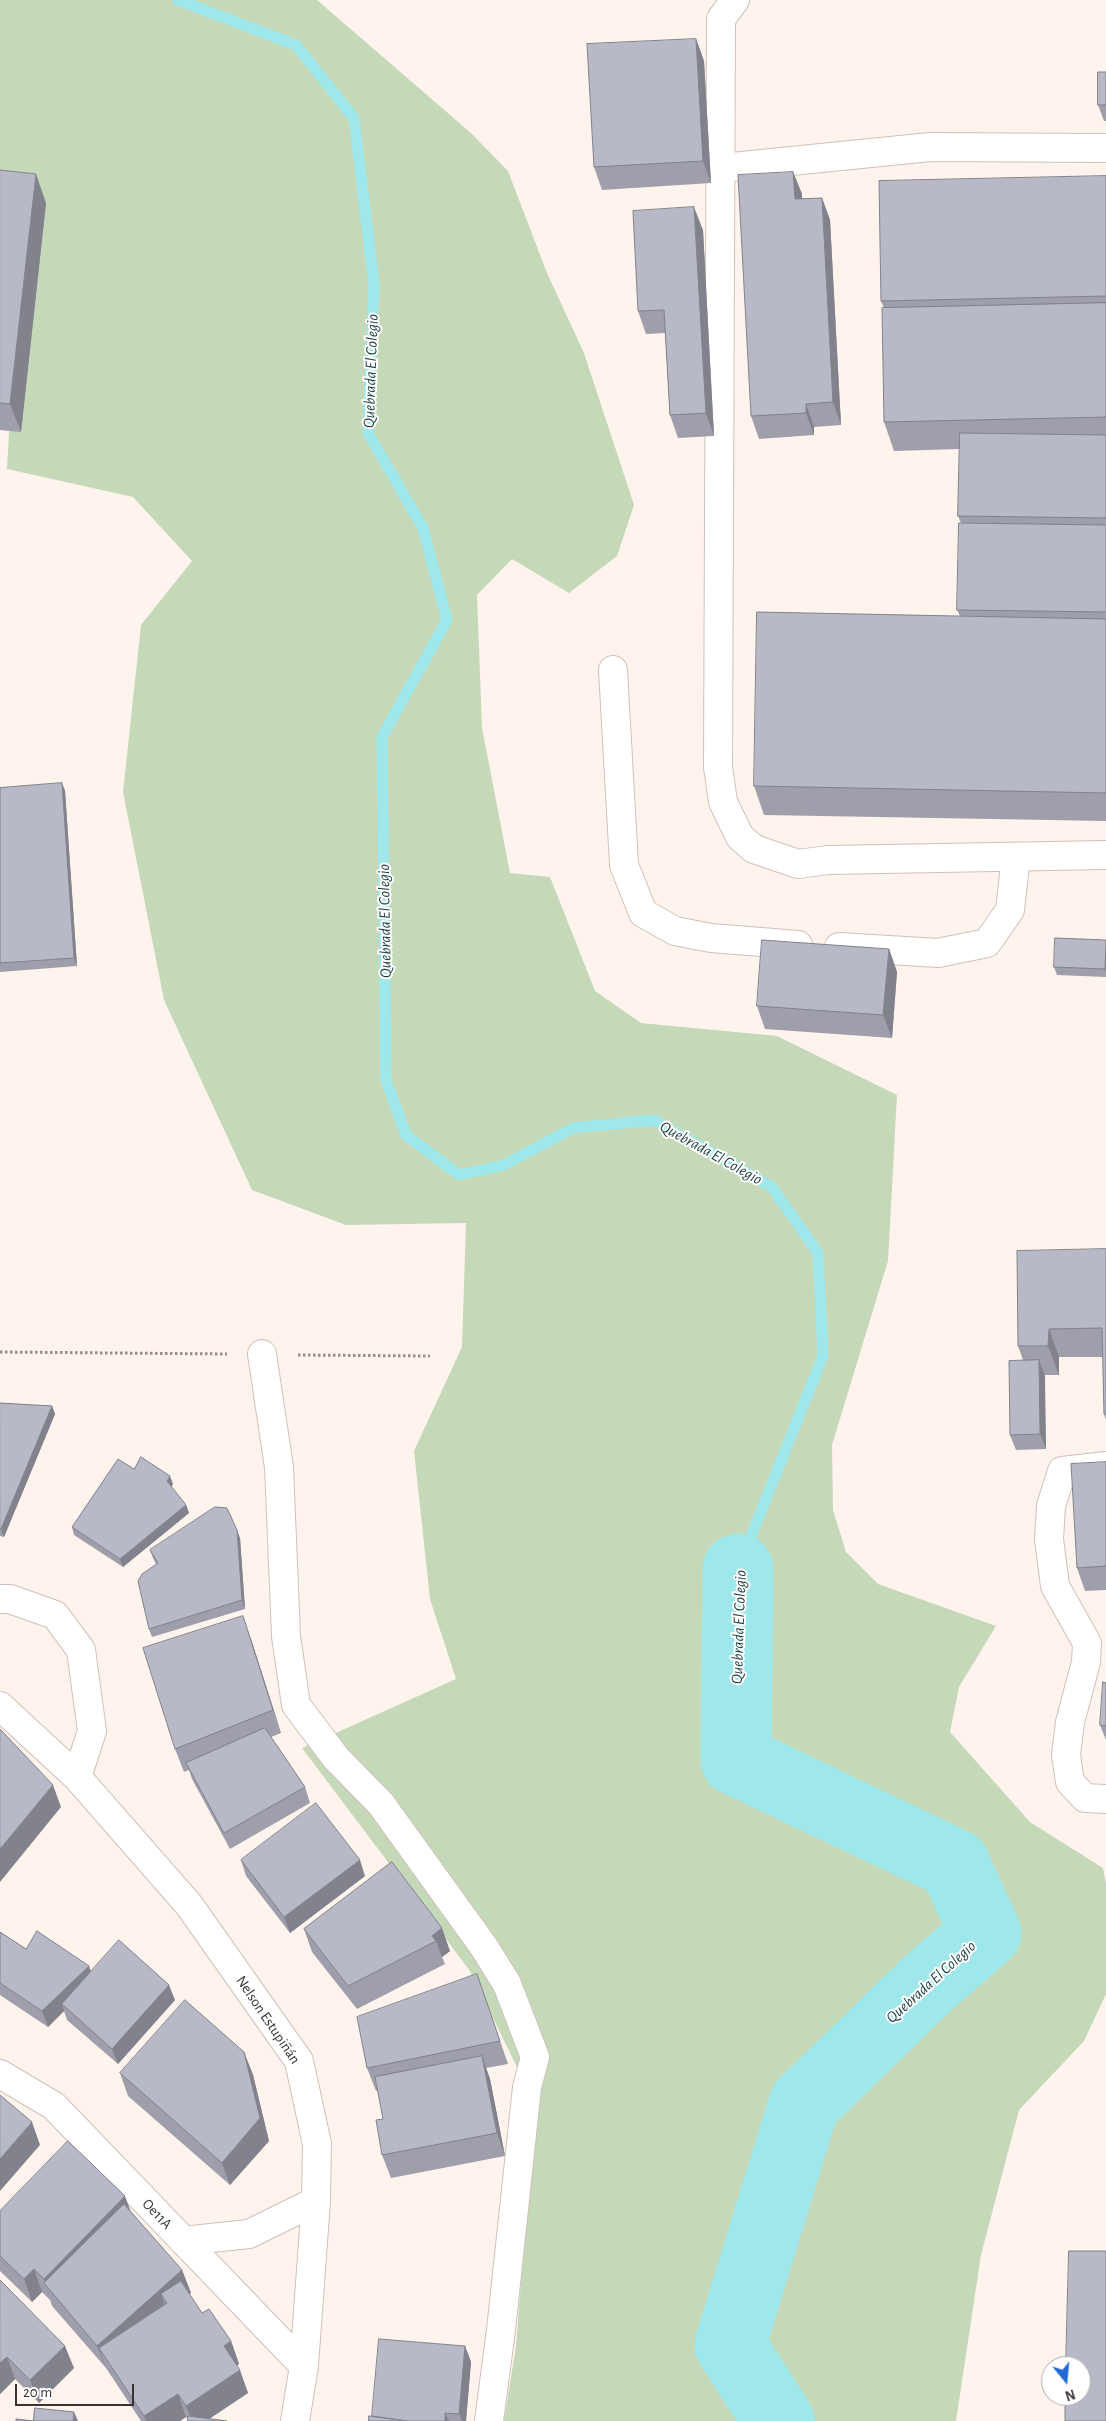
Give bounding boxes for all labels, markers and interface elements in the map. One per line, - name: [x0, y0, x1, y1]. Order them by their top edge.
- water label: Quebrada El Colegio: [359, 314, 383, 428]
- water label: Quebrada El Colegio: [374, 864, 396, 978]
- water label: Quebrada El Colegio: [656, 1117, 766, 1189]
- water label: Quebrada El Colegio: [727, 1570, 751, 1684]
- water label: Quebrada El Colegio: [882, 1937, 980, 2027]
- street label: Nelson Estupiñán: [232, 1973, 304, 2067]
- street label: Oe11A: [138, 2195, 176, 2233]
- north arrow: [1041, 2356, 1091, 2406]
- scale bar: [18, 2374, 136, 2406]
- text: 20 m: [23, 2385, 52, 2400]
- text: N: [1063, 2386, 1077, 2403]

